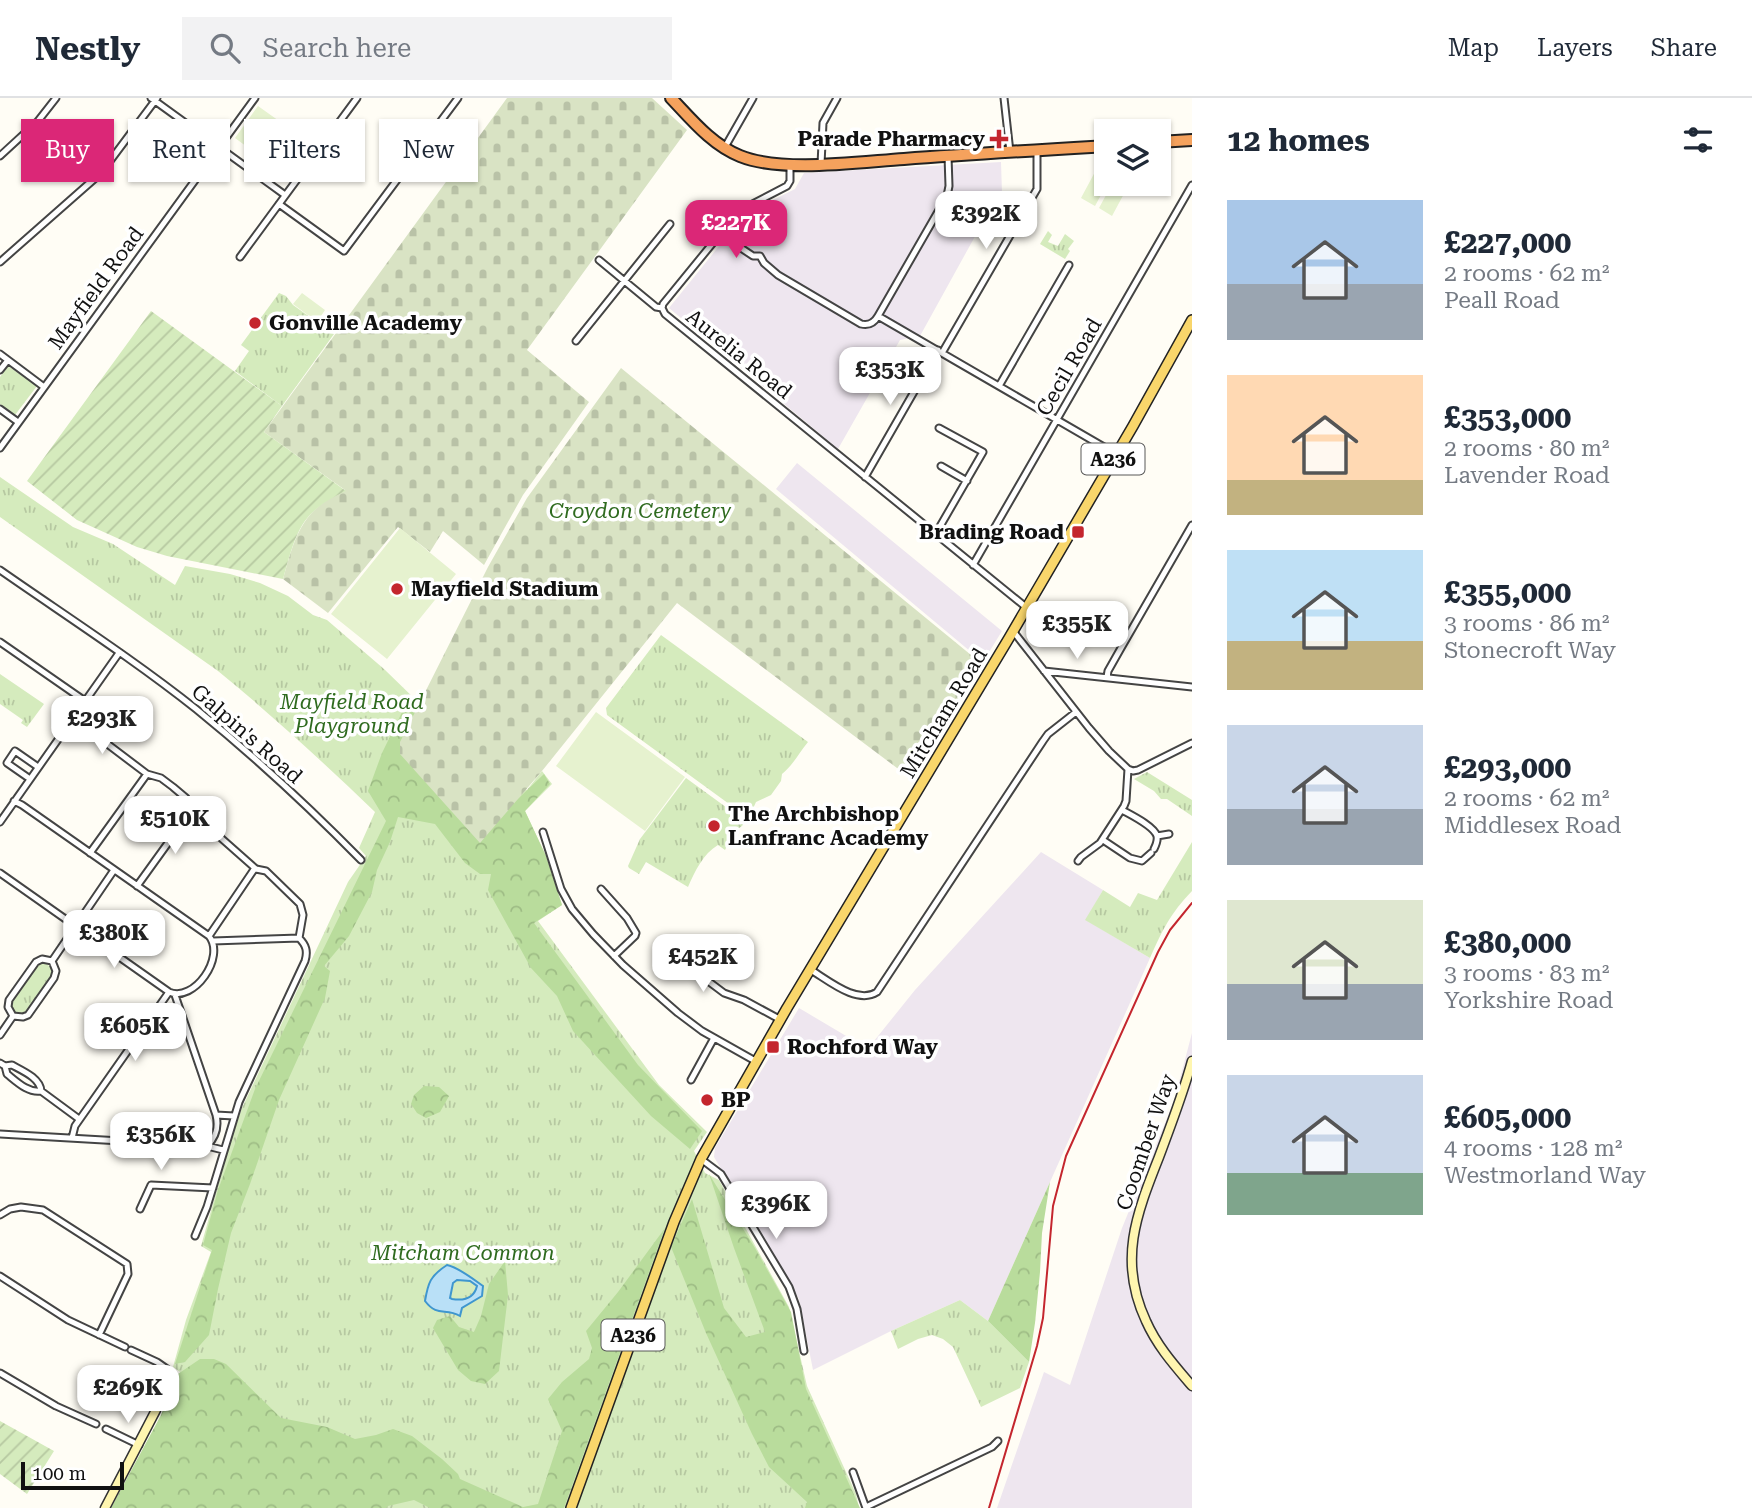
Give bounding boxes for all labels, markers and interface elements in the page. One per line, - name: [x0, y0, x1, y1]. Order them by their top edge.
- search box: [182, 17, 672, 80]
- text: Nestly: [35, 29, 140, 68]
- icon: search: [206, 29, 244, 67]
- text: Search here: [262, 33, 411, 63]
- text: Map: [1448, 34, 1499, 62]
- text: Layers: [1537, 34, 1613, 62]
- text: Share: [1651, 34, 1717, 62]
- chip: Buy: [21, 119, 114, 182]
- chip: Rent: [128, 119, 230, 182]
- chip: Filters: [244, 119, 365, 182]
- chip: New: [379, 119, 478, 182]
- map controls: [1094, 119, 1171, 196]
- button: layers: [1094, 119, 1171, 196]
- icon: filters: [1679, 121, 1717, 159]
- text: 12 homes: [1227, 123, 1370, 158]
- place label: Parade Pharmacy: [798, 127, 985, 151]
- marker: Parade Pharmacy: [991, 131, 1007, 147]
- pin: £392K: [937, 192, 1035, 251]
- pin: £227K: [687, 200, 785, 260]
- text: £392K: [951, 200, 1021, 227]
- text: £227K: [701, 209, 771, 236]
- street label: Mayfield Road: [44, 222, 149, 354]
- text: £227,000: [1444, 225, 1571, 260]
- icon: home: [1283, 228, 1367, 312]
- text: 2 rooms · 62 m²: [1444, 260, 1610, 287]
- text: Peall Road: [1444, 287, 1560, 314]
- street label: Aurelia Road: [681, 304, 797, 404]
- place label: Gonville Academy: [269, 311, 463, 335]
- street label: Cecil Road: [1031, 313, 1107, 420]
- marker: Gonville Academy: [247, 315, 263, 331]
- pin: £353K: [841, 348, 939, 407]
- text: £353K: [855, 356, 925, 383]
- text: £353,000: [1444, 400, 1571, 435]
- icon: home: [1283, 403, 1367, 487]
- text: 2 rooms · 80 m²: [1444, 435, 1610, 462]
- road number: A236: [1082, 444, 1144, 474]
- text: Lavender Road: [1444, 462, 1610, 489]
- park label: Croydon Cemetery: [549, 499, 731, 523]
- place label: Brading Road: [919, 520, 1064, 544]
- marker: Brading Road: [1070, 524, 1086, 540]
- text: £355,000: [1444, 575, 1571, 610]
- place label: Mayfield Stadium: [411, 577, 598, 601]
- icon: home: [1283, 578, 1367, 662]
- marker: Mayfield Stadium: [389, 581, 405, 597]
- pin: £355K: [1028, 602, 1126, 661]
- text: £355K: [1042, 610, 1112, 637]
- text: 3 rooms · 86 m²: [1444, 610, 1610, 637]
- text: Stonecroft Way: [1444, 637, 1616, 664]
- street label: Mitcham Road: [896, 643, 992, 782]
- street label: Galpin's Road: [187, 679, 308, 789]
- park label: Mayfield Road Playground: [279, 690, 424, 738]
- pin: £293K: [53, 696, 151, 756]
- text: £293K: [67, 705, 137, 732]
- text: £293,000: [1444, 750, 1571, 785]
- icon: home: [1283, 753, 1367, 837]
- text: 2 rooms · 62 m²: [1444, 785, 1610, 812]
- pin: £510K: [126, 796, 224, 856]
- place label: The Archbishop Lanfranc Academy: [728, 802, 929, 850]
- text: £510K: [140, 805, 210, 832]
- text: Middlesex Road: [1444, 812, 1621, 839]
- marker: The Archbishop Lanfranc Academy: [706, 818, 722, 834]
- pin: £380K: [65, 910, 163, 970]
- text: £380K: [79, 919, 149, 946]
- text: £380,000: [1444, 925, 1571, 960]
- icon: home: [1283, 928, 1367, 1012]
- pin: £452K: [654, 934, 752, 994]
- text: £452K: [668, 943, 738, 970]
- text: 3 rooms · 83 m²: [1444, 960, 1610, 987]
- text: Yorkshire Road: [1444, 987, 1613, 1014]
- pin: £605K: [86, 1004, 184, 1063]
- text: £605K: [100, 1012, 170, 1039]
- place label: Rochford Way: [787, 1035, 938, 1059]
- marker: Rochford Way: [765, 1039, 781, 1055]
- street label: Coomber Way: [1111, 1070, 1181, 1213]
- place label: BP: [721, 1088, 751, 1112]
- marker: BP: [699, 1092, 715, 1108]
- text: £605,000: [1444, 1100, 1571, 1135]
- icon: home: [1283, 1103, 1367, 1187]
- pin: £356K: [112, 1112, 210, 1172]
- text: £356K: [126, 1121, 196, 1148]
- text: 4 rooms · 128 m²: [1444, 1135, 1622, 1162]
- text: Westmorland Way: [1444, 1162, 1646, 1189]
- pin: £396K: [727, 1182, 825, 1241]
- text: £396K: [741, 1190, 811, 1217]
- park label: Mitcham Common: [370, 1241, 555, 1265]
- road number: A236: [602, 1320, 664, 1350]
- pin: £269K: [79, 1366, 177, 1425]
- text: £269K: [93, 1374, 163, 1401]
- scale bar: [21, 1459, 124, 1491]
- text: 100 m: [32, 1462, 86, 1485]

